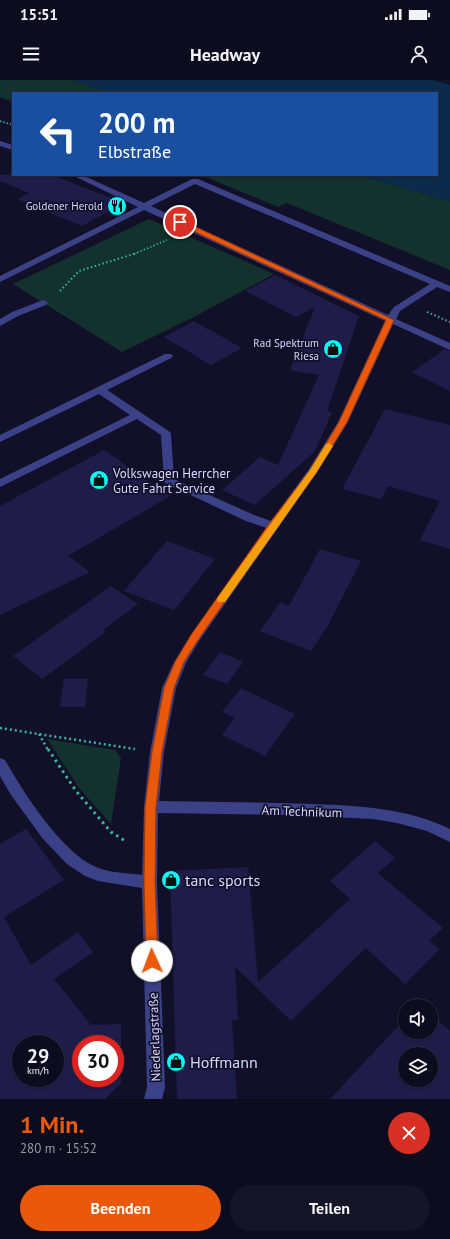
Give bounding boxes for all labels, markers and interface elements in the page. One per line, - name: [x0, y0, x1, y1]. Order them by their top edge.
- text: 15:51: [20, 5, 58, 24]
- icon: menu: [20, 43, 42, 65]
- text: Headway: [190, 43, 260, 66]
- icon: person: [408, 43, 430, 65]
- text: 200 m: [98, 104, 175, 141]
- icon: left: [32, 108, 84, 160]
- text: Elbstraße: [98, 140, 171, 163]
- restaurant icon: Goldener Herold: [106, 195, 128, 217]
- place label: Goldener Herold: [26, 199, 103, 213]
- pin: [163, 205, 197, 239]
- icon: arrive: [169, 211, 191, 233]
- place label: Rad Spektrum Riesa: [253, 336, 319, 363]
- shop icon: Rad Spektrum Riesa: [322, 338, 344, 360]
- place label: Volkswagen Herrcher Gute Fahrt Service: [112, 465, 231, 497]
- shop icon: Volkswagen Herrcher Gute Fahrt Service: [88, 469, 110, 491]
- street label: Am Technikum: [261, 802, 343, 821]
- shop icon: tanc sports: [160, 869, 182, 891]
- place label: tanc sports: [185, 870, 261, 890]
- position arrow: [131, 940, 173, 982]
- street label: Niederlagstraße: [144, 992, 165, 1082]
- map controls: [398, 999, 438, 1087]
- button: sound: [398, 999, 438, 1039]
- speed limit sign: 30: [72, 1035, 124, 1087]
- text: 29: [27, 1043, 49, 1069]
- button: layers: [398, 1047, 438, 1087]
- shop icon: Hoffmann: [165, 1051, 187, 1073]
- place label: Hoffmann: [190, 1052, 258, 1072]
- text: km/h: [27, 1064, 49, 1077]
- text: 1 Min.: [20, 1109, 84, 1140]
- button: close: [388, 1112, 430, 1154]
- text: 280 m · 15:52: [20, 1140, 97, 1157]
- button: Beenden: [20, 1185, 221, 1231]
- button: Teilen: [229, 1185, 430, 1231]

